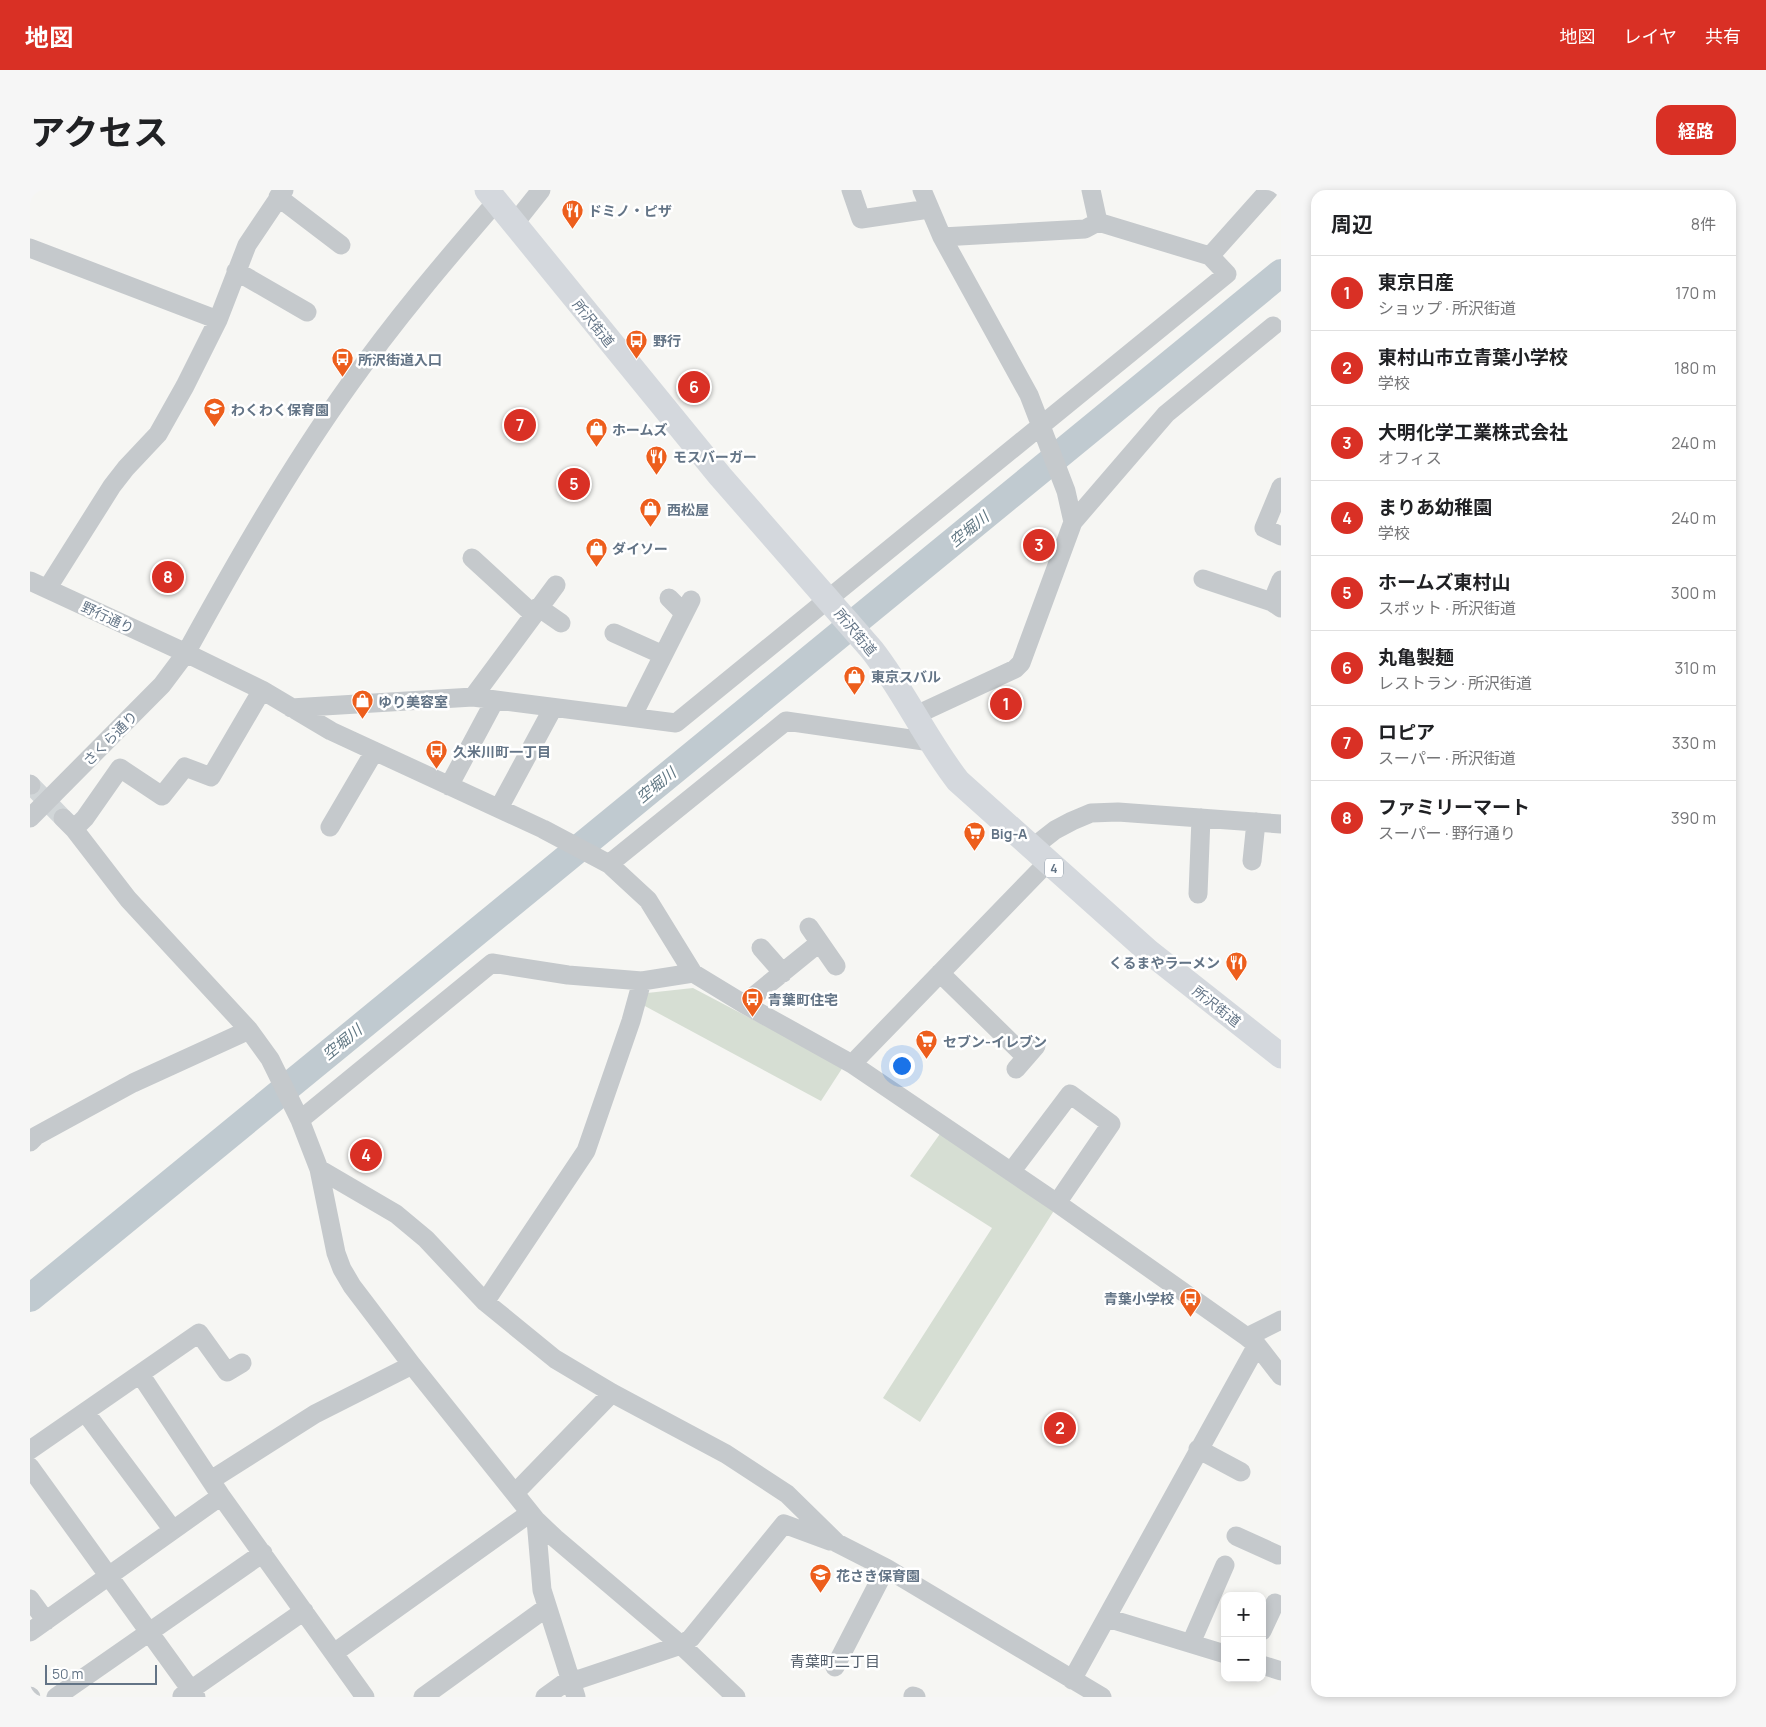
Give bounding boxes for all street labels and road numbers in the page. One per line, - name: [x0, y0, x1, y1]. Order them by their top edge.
- street label: 所沢街道: [569, 295, 619, 351]
- street label: 野行通り: [79, 597, 137, 637]
- street label: 所沢街道: [831, 604, 881, 660]
- street label: さくら通り: [79, 707, 141, 769]
- road number: 4: [1045, 858, 1063, 878]
- street label: 所沢街道: [1189, 981, 1245, 1031]

